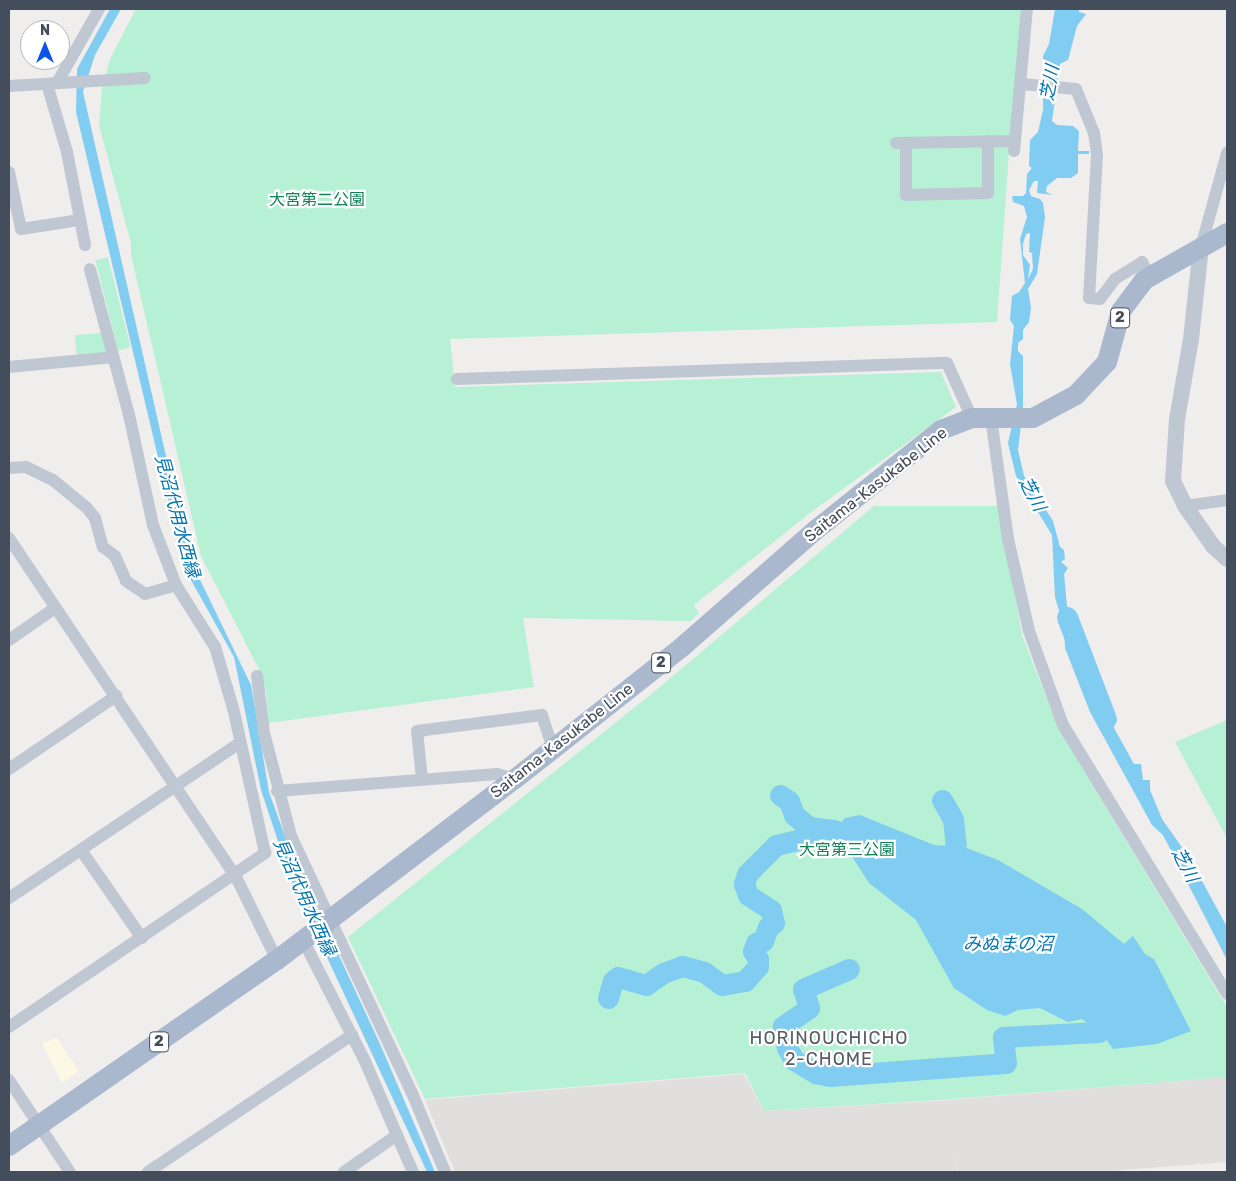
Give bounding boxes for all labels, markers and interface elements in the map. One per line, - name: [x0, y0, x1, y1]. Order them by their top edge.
- north arrow: [20, 20, 70, 70]
- text: N: [40, 22, 50, 39]
- water label: 芝川: [1036, 63, 1064, 103]
- park label: 大宮第二公園: [269, 190, 365, 210]
- road number: 2: [1110, 306, 1130, 330]
- street label: Saitama-Kasukabe Line: [801, 423, 951, 547]
- water label: 見沼代用水西縁: [150, 452, 204, 580]
- water label: 芝川: [1014, 473, 1050, 515]
- road number: 2: [651, 650, 671, 676]
- street label: Saitama-Kasukabe Line: [487, 679, 637, 803]
- water label: 見沼代用水西縁: [269, 835, 339, 959]
- park label: 大宮第三公園: [799, 840, 895, 860]
- water label: 芝川: [1167, 844, 1203, 886]
- water label: みぬまの沼: [963, 933, 1053, 955]
- district label: HORINOUCHICHO 2-CHOME: [748, 1028, 910, 1070]
- road number: 2: [149, 1030, 169, 1054]

